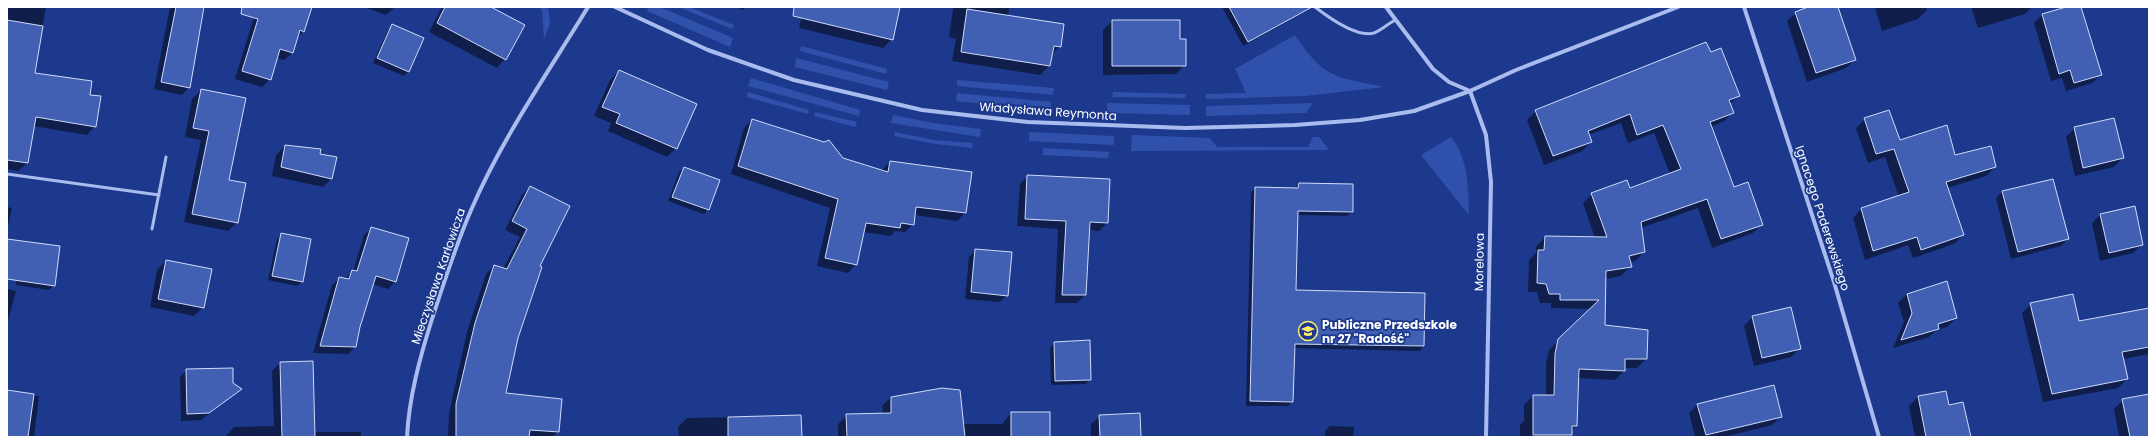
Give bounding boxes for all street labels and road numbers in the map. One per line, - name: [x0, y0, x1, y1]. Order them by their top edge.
- street label: Władysława Reymonta: [979, 98, 1117, 124]
- street label: Ignacego Paderewskiego: [1791, 143, 1855, 293]
- street label: Mieczysława Karłowicza: [407, 206, 469, 346]
- street label: Morelowa: [1470, 233, 1488, 291]

